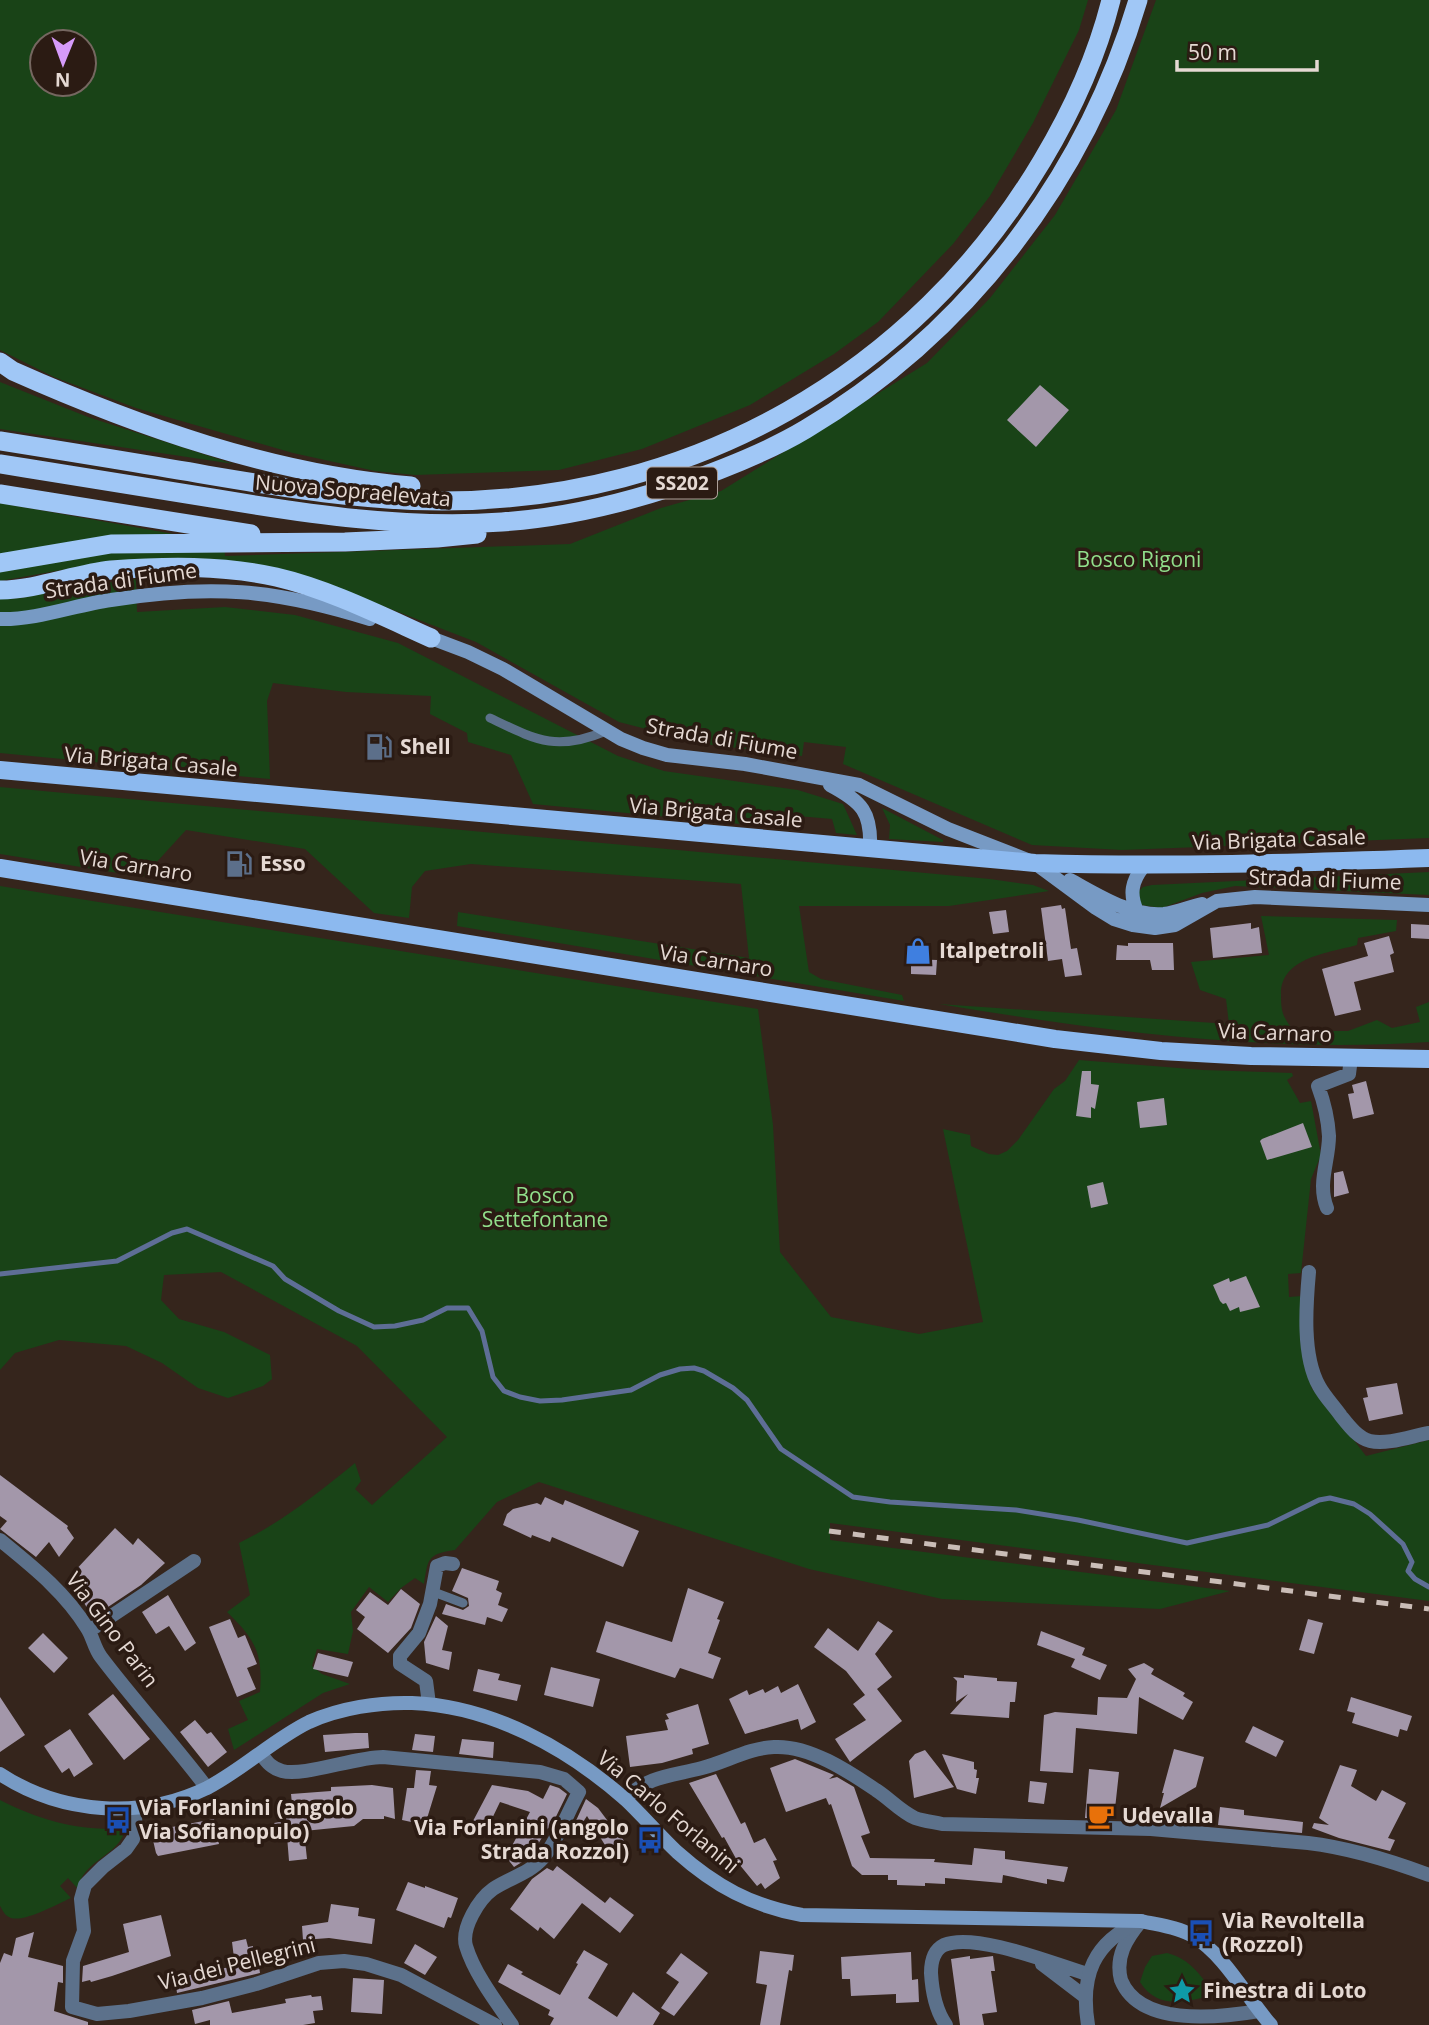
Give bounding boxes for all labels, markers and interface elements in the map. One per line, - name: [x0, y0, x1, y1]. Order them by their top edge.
- north arrow: [28, 28, 98, 98]
- scale bar: [1177, 28, 1317, 72]
- text: 50 m: [1188, 38, 1237, 66]
- text: N: [55, 67, 71, 93]
- street label: Nuova Sopraelevata: [254, 467, 452, 513]
- road number: SS202: [647, 468, 717, 498]
- park label: Bosco Rigoni: [1077, 545, 1201, 573]
- street label: Strada di Fiume: [43, 555, 199, 605]
- street label: Strada di Fiume: [644, 711, 800, 765]
- fuel station icon: Shell: [364, 732, 394, 762]
- place label: Shell: [400, 732, 451, 760]
- street label: Via Brigata Casale: [63, 739, 239, 783]
- street label: Via Brigata Casale: [628, 790, 804, 834]
- street label: Via Brigata Casale: [1192, 822, 1366, 856]
- street label: Via Carnaro: [78, 842, 195, 888]
- fuel station icon: Esso: [224, 849, 254, 879]
- place label: Esso: [260, 849, 306, 877]
- street label: Strada di Fiume: [1248, 862, 1402, 896]
- shop icon: Italpetroli: [903, 936, 933, 966]
- place label: Italpetroli: [939, 936, 1044, 964]
- street label: Via Carnaro: [658, 937, 775, 983]
- street label: Via Carnaro: [1217, 1016, 1333, 1048]
- park label: Bosco Settefontane: [482, 1181, 608, 1233]
- street label: Via Gino Parin: [60, 1566, 165, 1693]
- street label: Via Carlo Forlanini: [592, 1744, 746, 1879]
- place label: Via Forlanini (angolo Via Sofianopulo): [139, 1793, 354, 1845]
- cafe icon: Udevalla: [1086, 1801, 1116, 1831]
- place label: Udevalla: [1122, 1801, 1214, 1829]
- bus stop icon: Via Forlanini (angolo Via Sofianopulo): [103, 1805, 133, 1835]
- place label: Via Forlanini (angolo Strada Rozzol): [414, 1813, 629, 1865]
- bus stop icon: Via Forlanini (angolo Strada Rozzol): [635, 1825, 665, 1855]
- place label: Via Revoltella (Rozzol): [1222, 1906, 1365, 1958]
- bus stop icon: Via Revoltella (Rozzol): [1186, 1918, 1216, 1948]
- street label: Via dei Pellegrini: [155, 1930, 318, 1996]
- place icon: Finestra di Loto: [1167, 1976, 1197, 2006]
- place label: Finestra di Loto: [1203, 1976, 1367, 2004]

